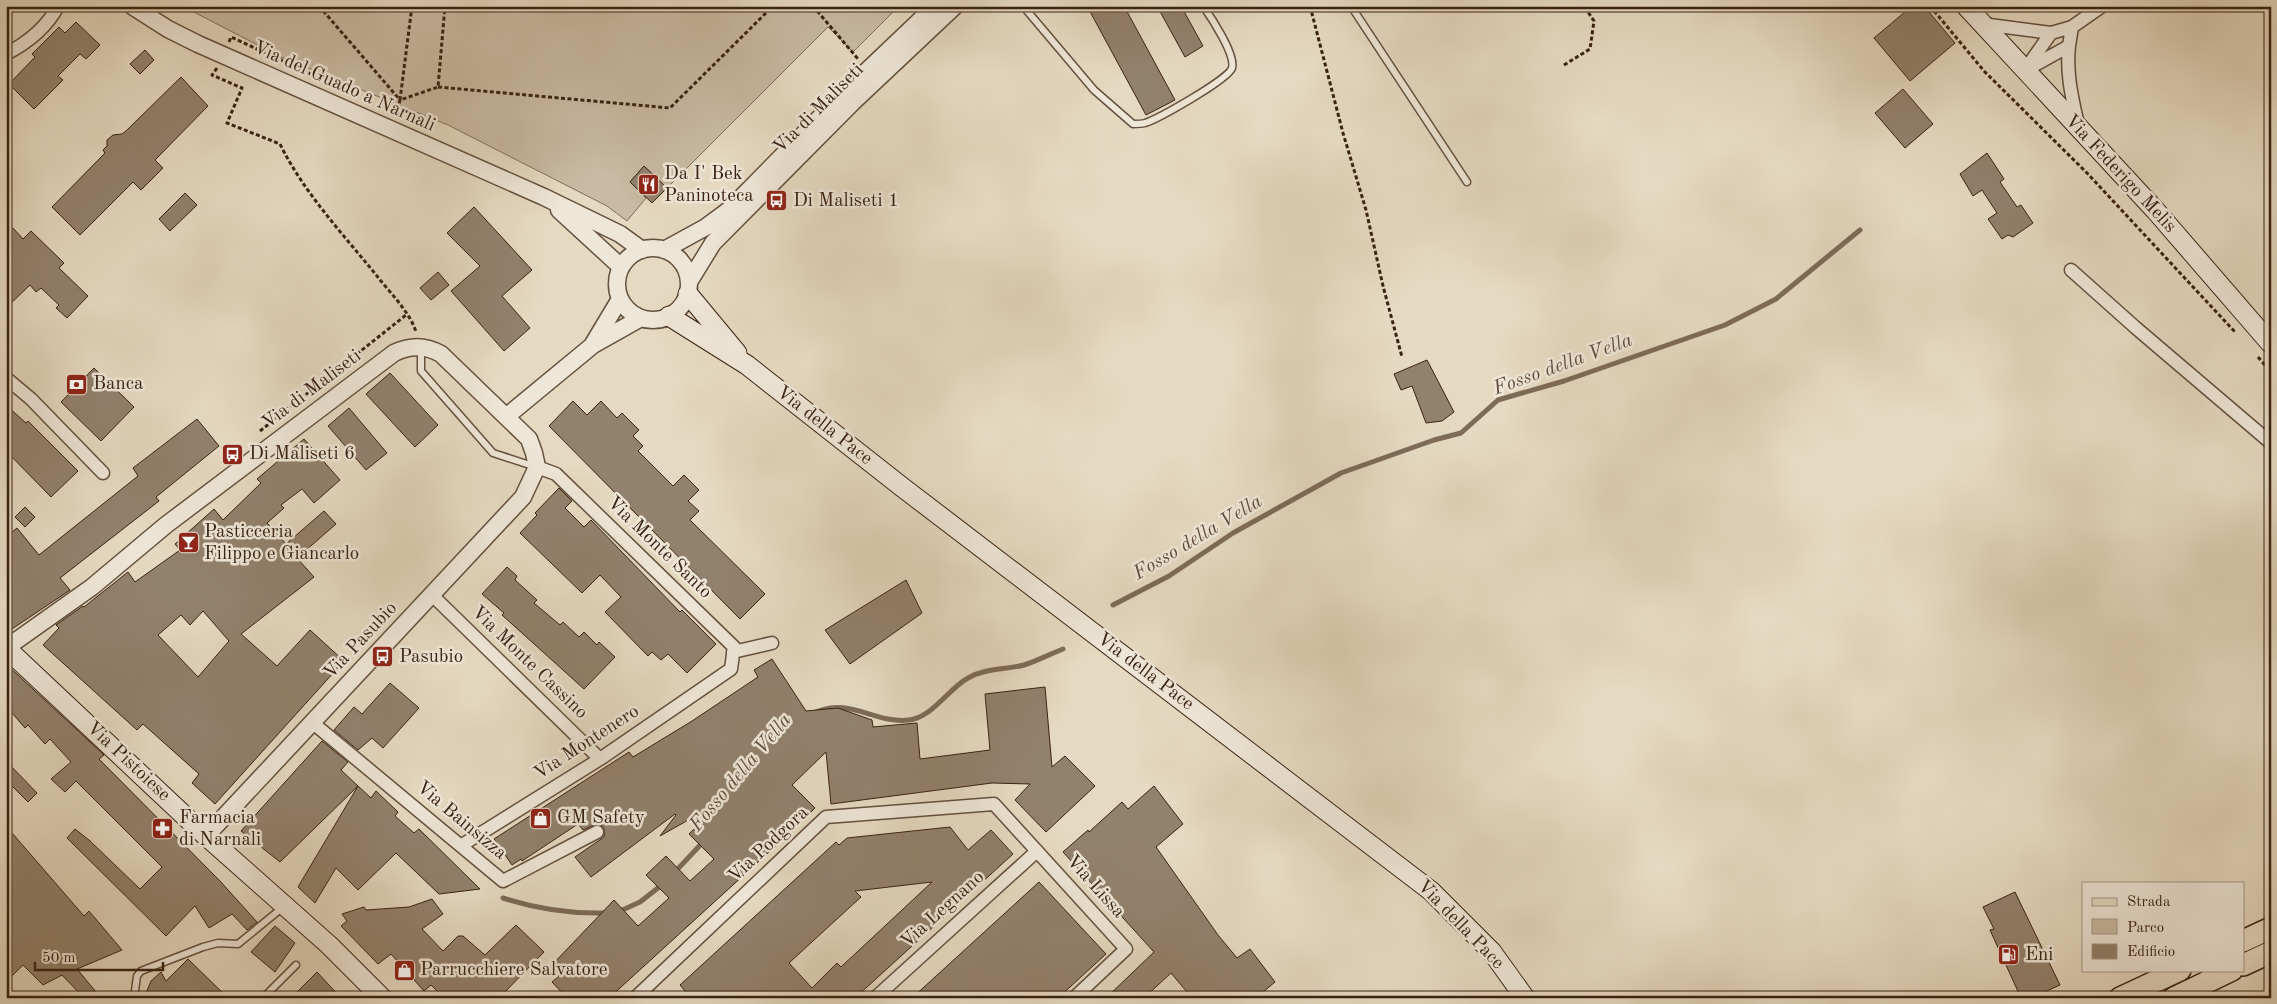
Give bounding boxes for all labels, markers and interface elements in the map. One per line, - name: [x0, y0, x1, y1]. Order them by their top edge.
- street label: Via del Guado a Narnali: [250, 38, 438, 136]
- street label: Via di Maliseti: [770, 60, 868, 158]
- street label: Via Federigo Melis: [2061, 111, 2179, 237]
- place label: Da I' Bek Paninoteca: [664, 165, 754, 206]
- restaurant icon: Da I' Bek Paninoteca: [636, 173, 660, 197]
- bus stop icon: Di Maliseti 1: [765, 189, 789, 213]
- place label: Di Maliseti 1: [793, 192, 899, 211]
- water label: Fosso della Vella: [1490, 330, 1636, 400]
- street label: Via di Maliseti: [259, 347, 365, 433]
- bank icon: Banca: [65, 372, 89, 396]
- place label: Banca: [93, 375, 144, 394]
- street label: Via della Pace: [773, 383, 875, 469]
- bus stop icon: Di Maliseti 6: [221, 442, 245, 466]
- place label: Di Maliseti 6: [249, 445, 355, 464]
- water label: Fosso della Vella: [1129, 491, 1266, 585]
- street label: Via Monte Santo: [603, 493, 715, 603]
- place label: Pasticceria Filippo e Giancarlo: [204, 523, 359, 564]
- bar icon: Pasticceria Filippo e Giancarlo: [176, 531, 200, 555]
- street label: Via Pasubio: [321, 599, 401, 683]
- street label: Via Monte Cassino: [467, 603, 591, 723]
- street label: Via della Pace: [1093, 630, 1197, 714]
- bus stop icon: Pasubio: [371, 645, 395, 669]
- place label: Pasubio: [399, 648, 463, 667]
- street label: Via Montenero: [531, 702, 643, 784]
- water label: Fosso della Vella: [686, 710, 796, 836]
- street label: Via Pistoiese: [82, 719, 174, 805]
- street label: Via Bainsizza: [412, 778, 510, 864]
- street label: Via Podgora: [725, 803, 813, 887]
- shop icon: GM Safety: [529, 806, 553, 830]
- place label: Farmacia di Narnali: [179, 809, 261, 850]
- place label: GM Safety: [557, 809, 645, 828]
- pharmacy icon: Farmacia di Narnali: [151, 817, 175, 841]
- street label: Via Lissa: [1062, 852, 1128, 923]
- street label: Via Legnano: [898, 868, 988, 952]
- street label: Via della Pace: [1413, 877, 1507, 973]
- legend: [2082, 882, 2244, 972]
- text: Strada: [2127, 895, 2171, 910]
- text: Parco: [2127, 921, 2164, 936]
- scale bar: [35, 939, 162, 971]
- fuel station icon: Eni: [1997, 943, 2021, 967]
- text: Edificio: [2127, 945, 2175, 960]
- place label: Eni: [2025, 946, 2054, 965]
- text: 50 m: [42, 951, 76, 966]
- shop icon: Parrucchiere Salvatore: [392, 958, 416, 982]
- place label: Parrucchiere Salvatore: [420, 961, 608, 980]

